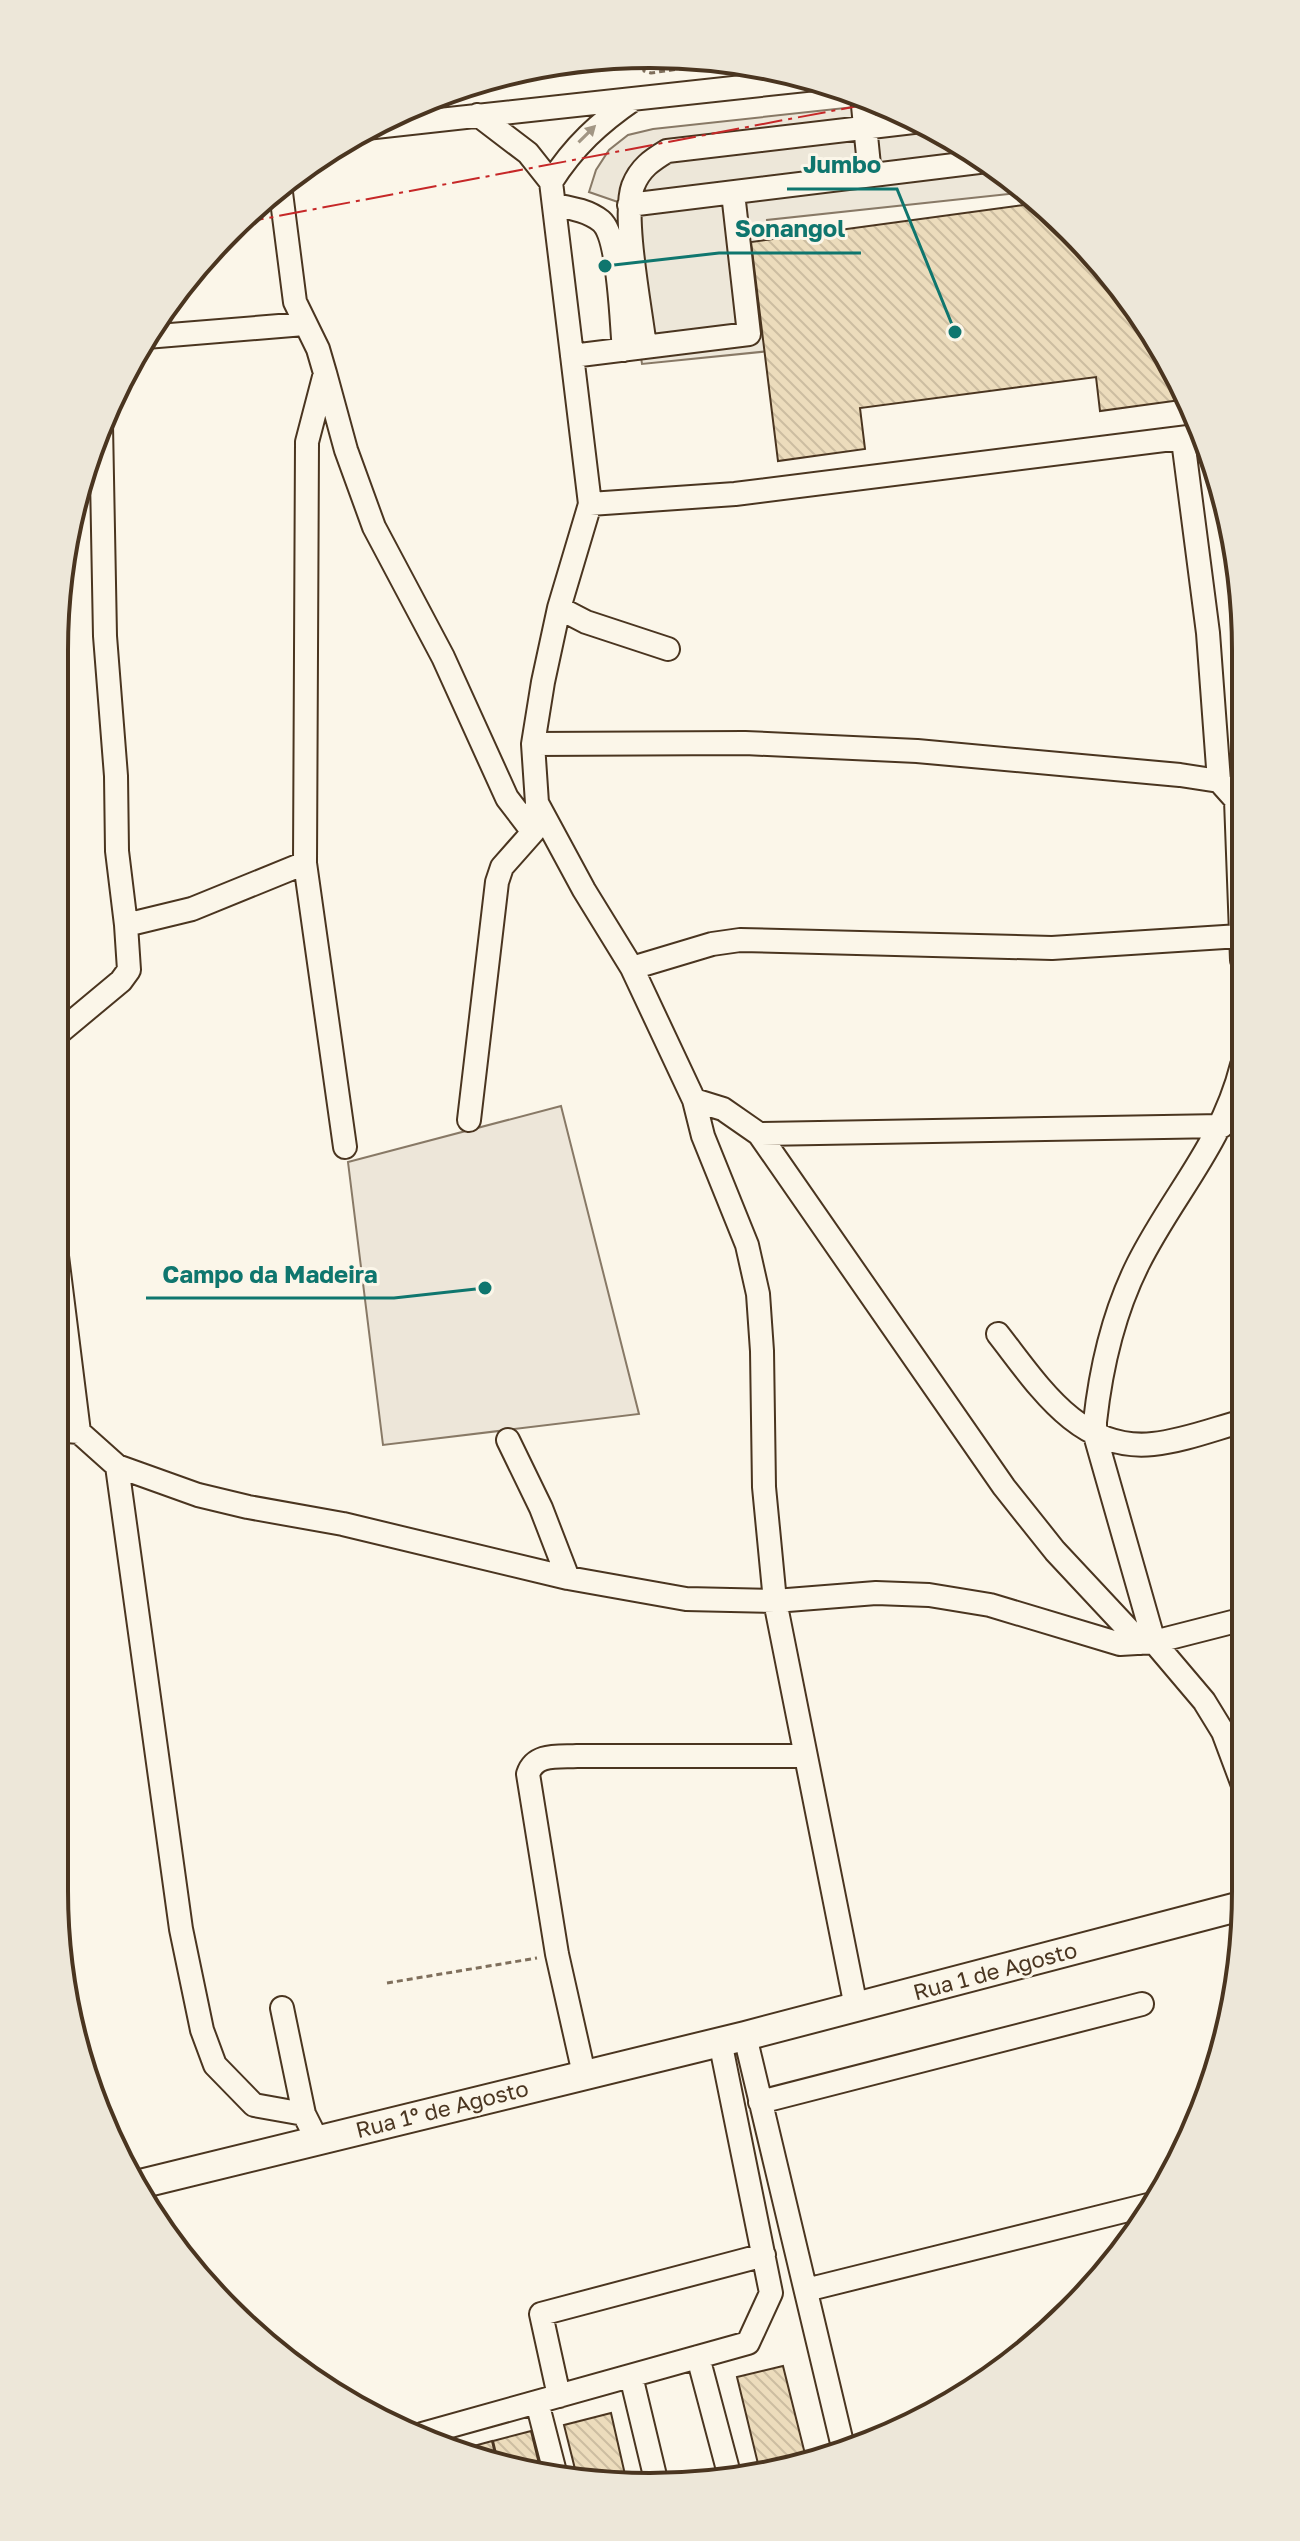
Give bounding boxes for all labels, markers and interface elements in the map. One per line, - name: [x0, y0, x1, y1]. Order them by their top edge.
- one-way arrow: [577, 126, 596, 144]
- callout: Jumbo: [787, 141, 897, 189]
- text: Jumbo: [803, 149, 881, 178]
- callout: Sonangol: [719, 205, 861, 253]
- text: Sonangol: [735, 213, 845, 242]
- callout: Campo da Madeira: [146, 1250, 394, 1298]
- text: Campo da Madeira: [162, 1259, 378, 1288]
- street label: Rua 1 de Agosto: [910, 1936, 1080, 2005]
- street label: Rua 1º de Agosto: [353, 2074, 531, 2143]

